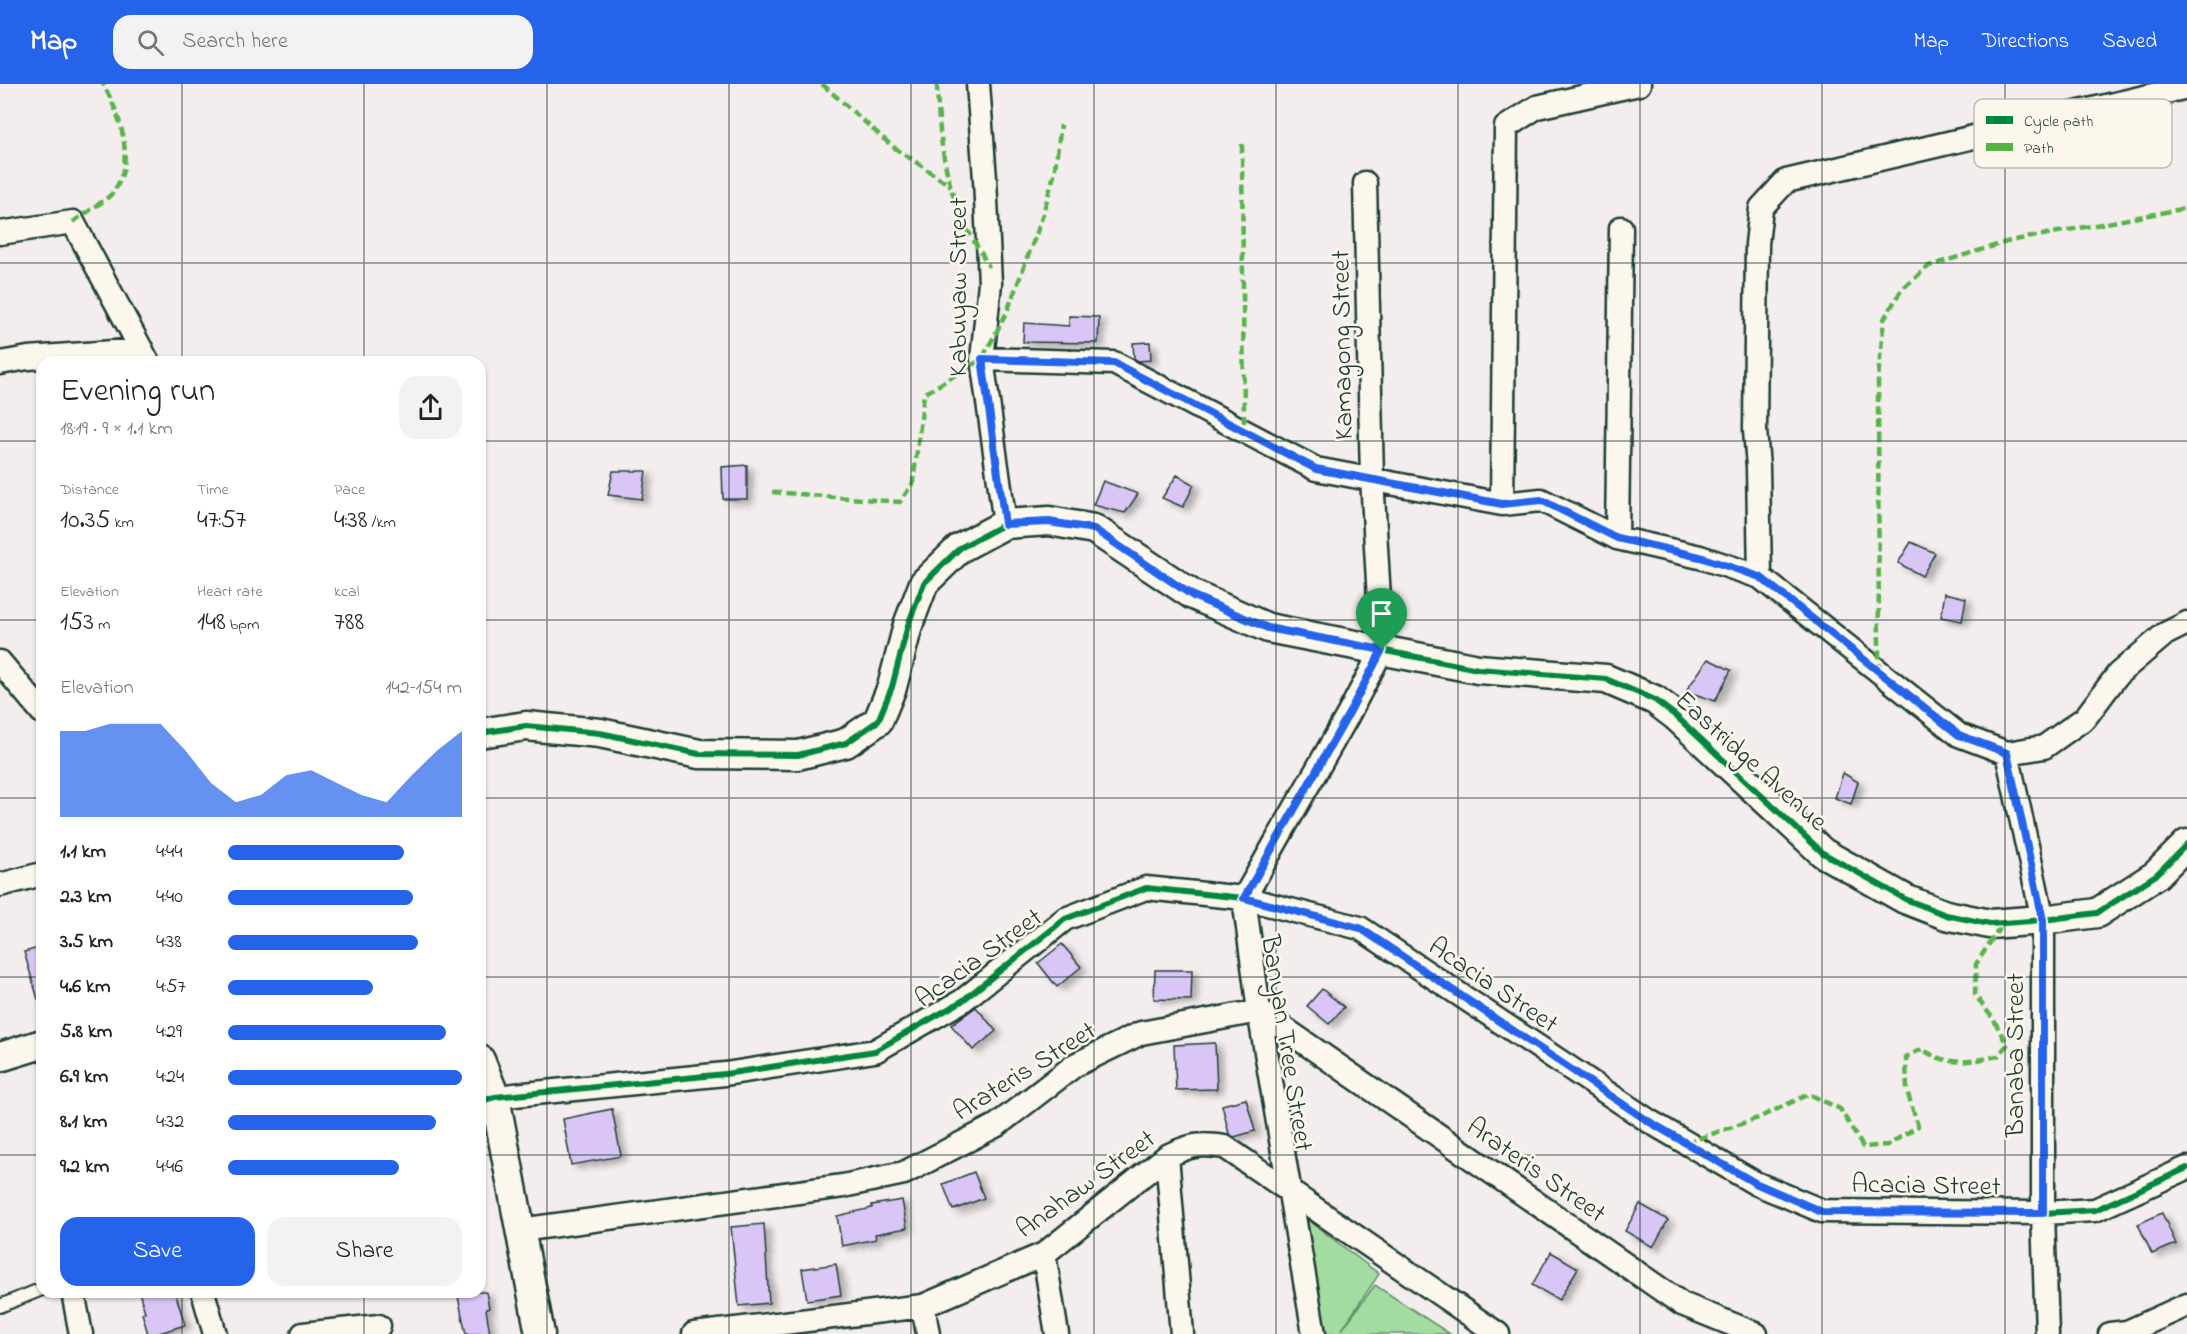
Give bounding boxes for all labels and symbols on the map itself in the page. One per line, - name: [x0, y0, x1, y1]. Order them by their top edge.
- legend: [1974, 99, 2172, 168]
- text: Cycle path: [2024, 110, 2093, 134]
- text: Path: [2024, 137, 2054, 161]
- street label: Kabuyaw Street: [940, 197, 979, 377]
- street label: Kamagong Street: [1322, 250, 1365, 440]
- pin: [1356, 588, 1407, 650]
- street label: Eastridge Avenue: [1665, 682, 1836, 842]
- street label: Acacia Street: [908, 899, 1051, 1019]
- street label: Acacia Street: [1420, 928, 1565, 1044]
- street label: Banyan Tree Street: [1249, 931, 1322, 1154]
- street label: Banaba Street: [1997, 973, 2036, 1138]
- street label: Arateris Street: [946, 1013, 1105, 1132]
- street label: Arateris Street: [1458, 1108, 1613, 1234]
- street label: Anahaw Street: [1008, 1121, 1164, 1249]
- street label: Acacia Street: [1851, 1166, 2001, 1207]

